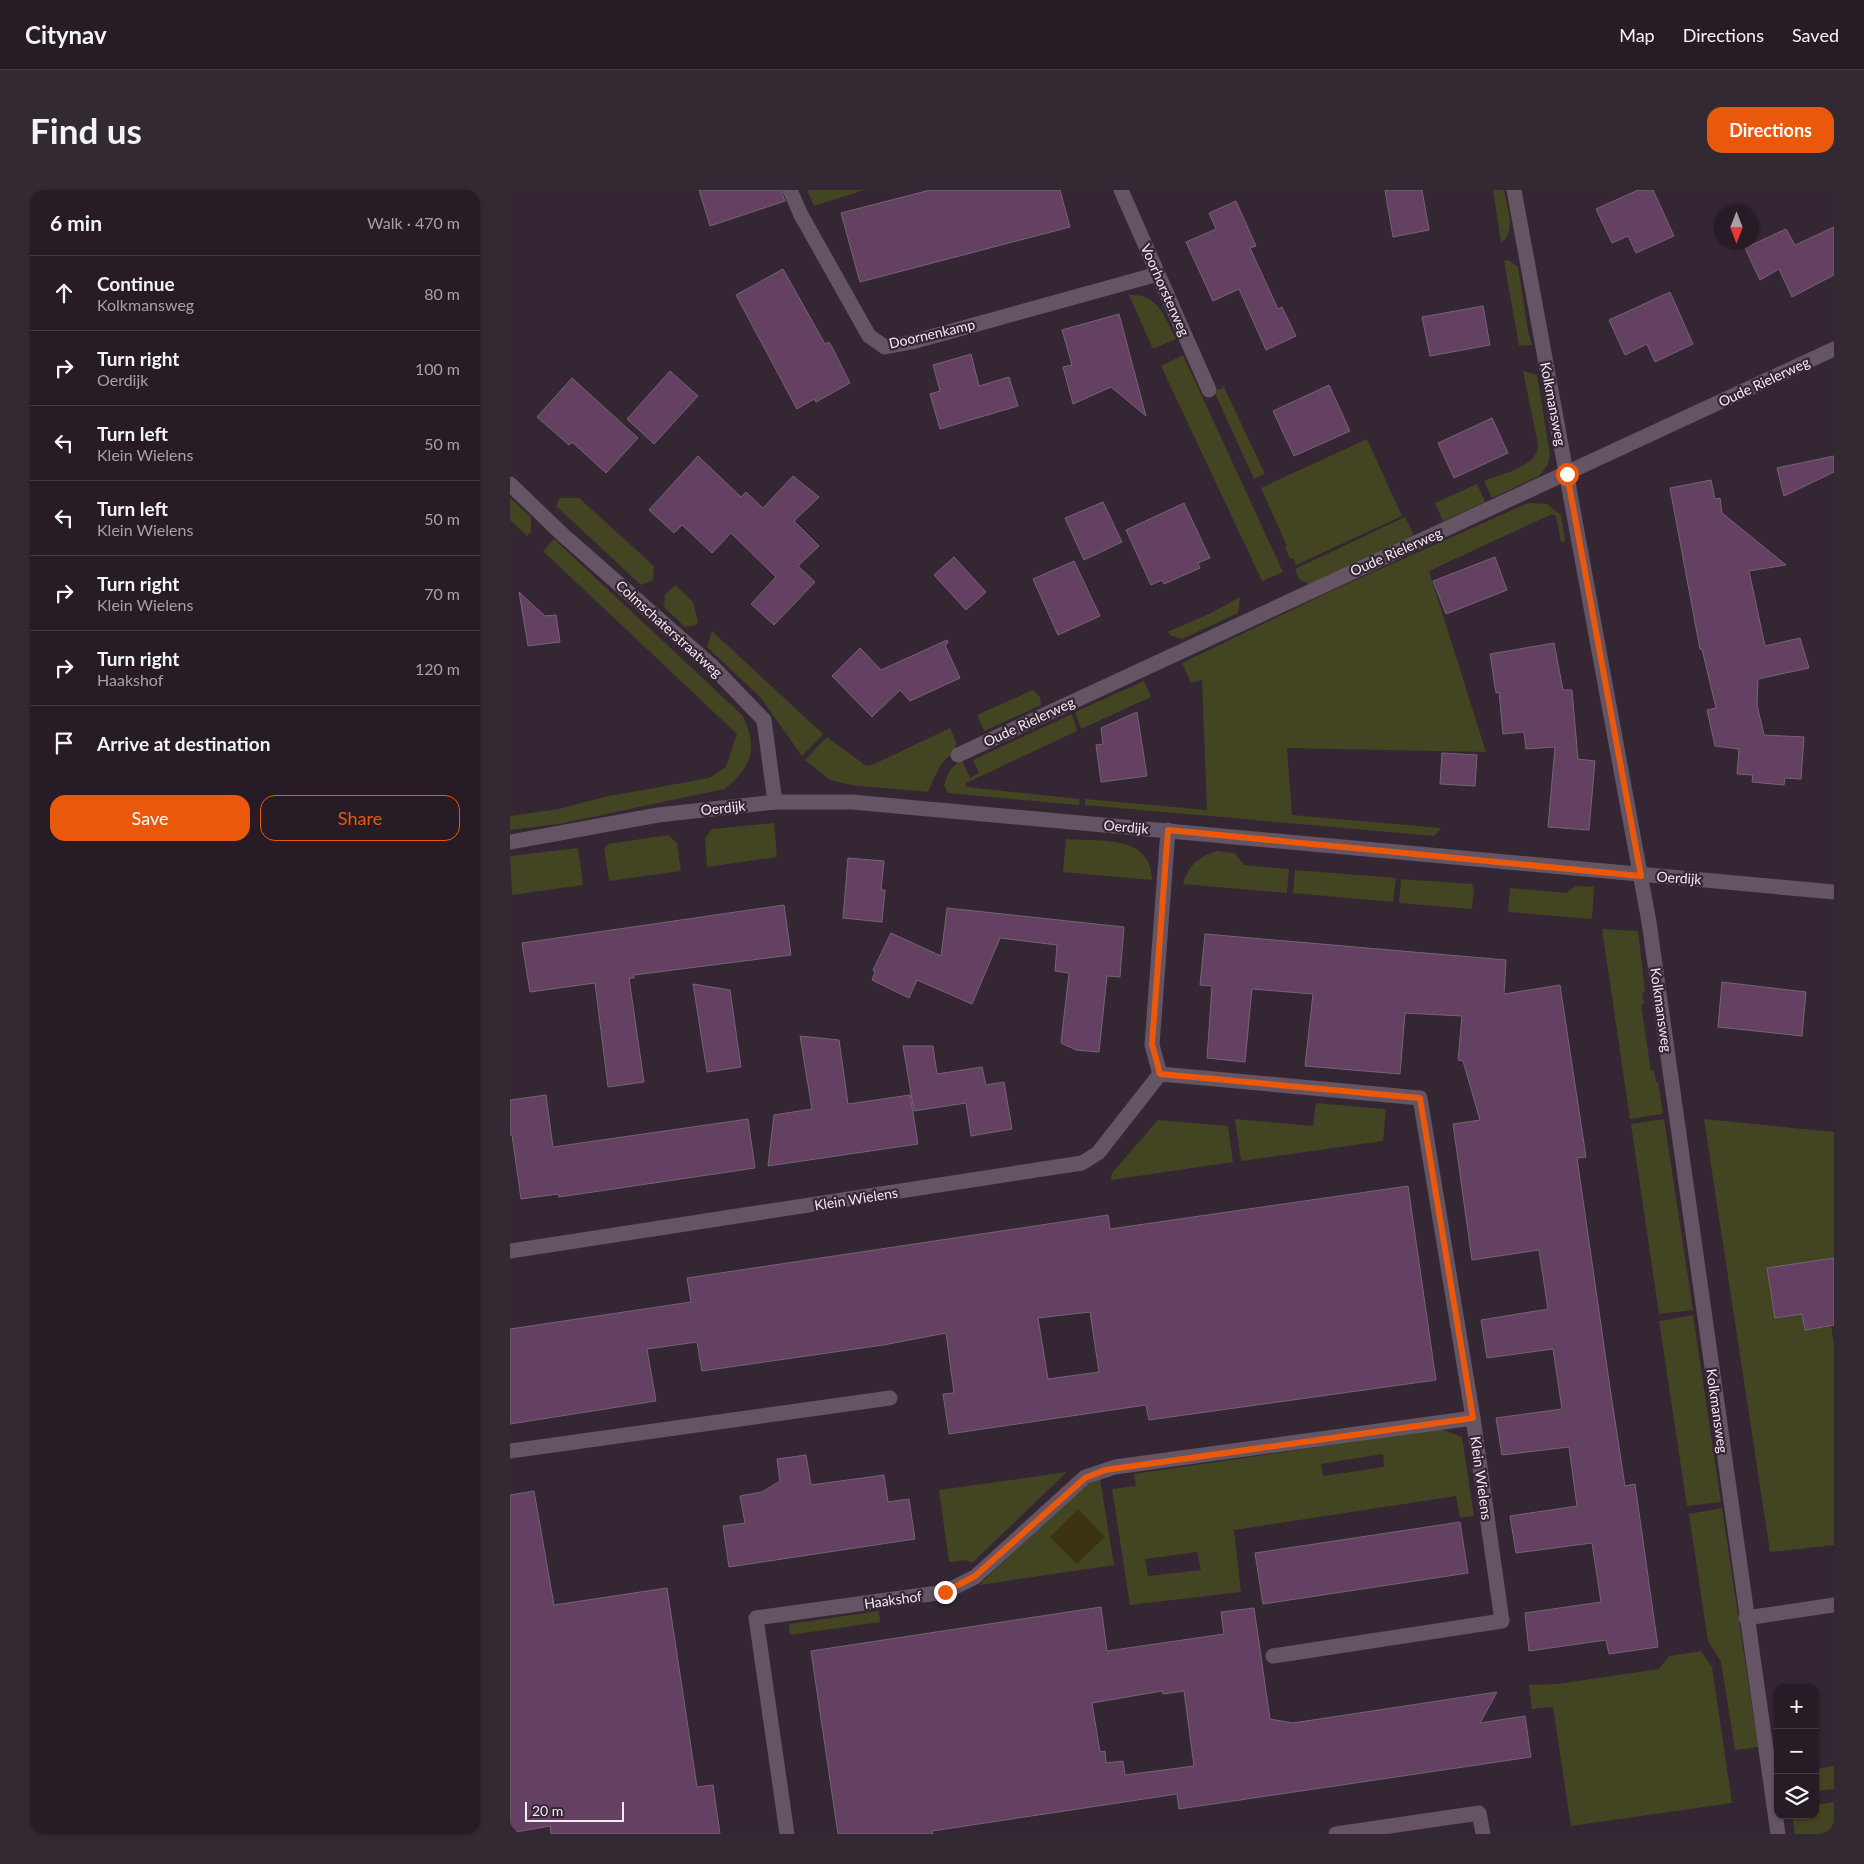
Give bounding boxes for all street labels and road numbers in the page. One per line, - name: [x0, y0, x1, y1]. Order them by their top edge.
- street label: Voorhorsterweg: [1137, 241, 1193, 339]
- street label: Doornenkamp: [887, 315, 977, 352]
- street label: Oude Rielerweg: [1716, 353, 1812, 410]
- street label: Kolkmansweg: [1537, 361, 1570, 447]
- street label: Oude Rielerweg: [1347, 524, 1444, 579]
- street label: Colmschaterstraatweg: [613, 576, 726, 681]
- street label: Oude Rielerweg: [981, 693, 1077, 750]
- street label: Oerdijk: [700, 797, 747, 818]
- street label: Oerdijk: [1103, 816, 1150, 837]
- street label: Oerdijk: [1656, 867, 1703, 888]
- street label: Kolkmansweg: [1647, 967, 1676, 1053]
- street label: Klein Wielens: [813, 1184, 899, 1213]
- street label: Kolkmansweg: [1703, 1368, 1732, 1454]
- street label: Klein Wielens: [1467, 1435, 1496, 1521]
- street label: Haakshof: [863, 1587, 923, 1612]

